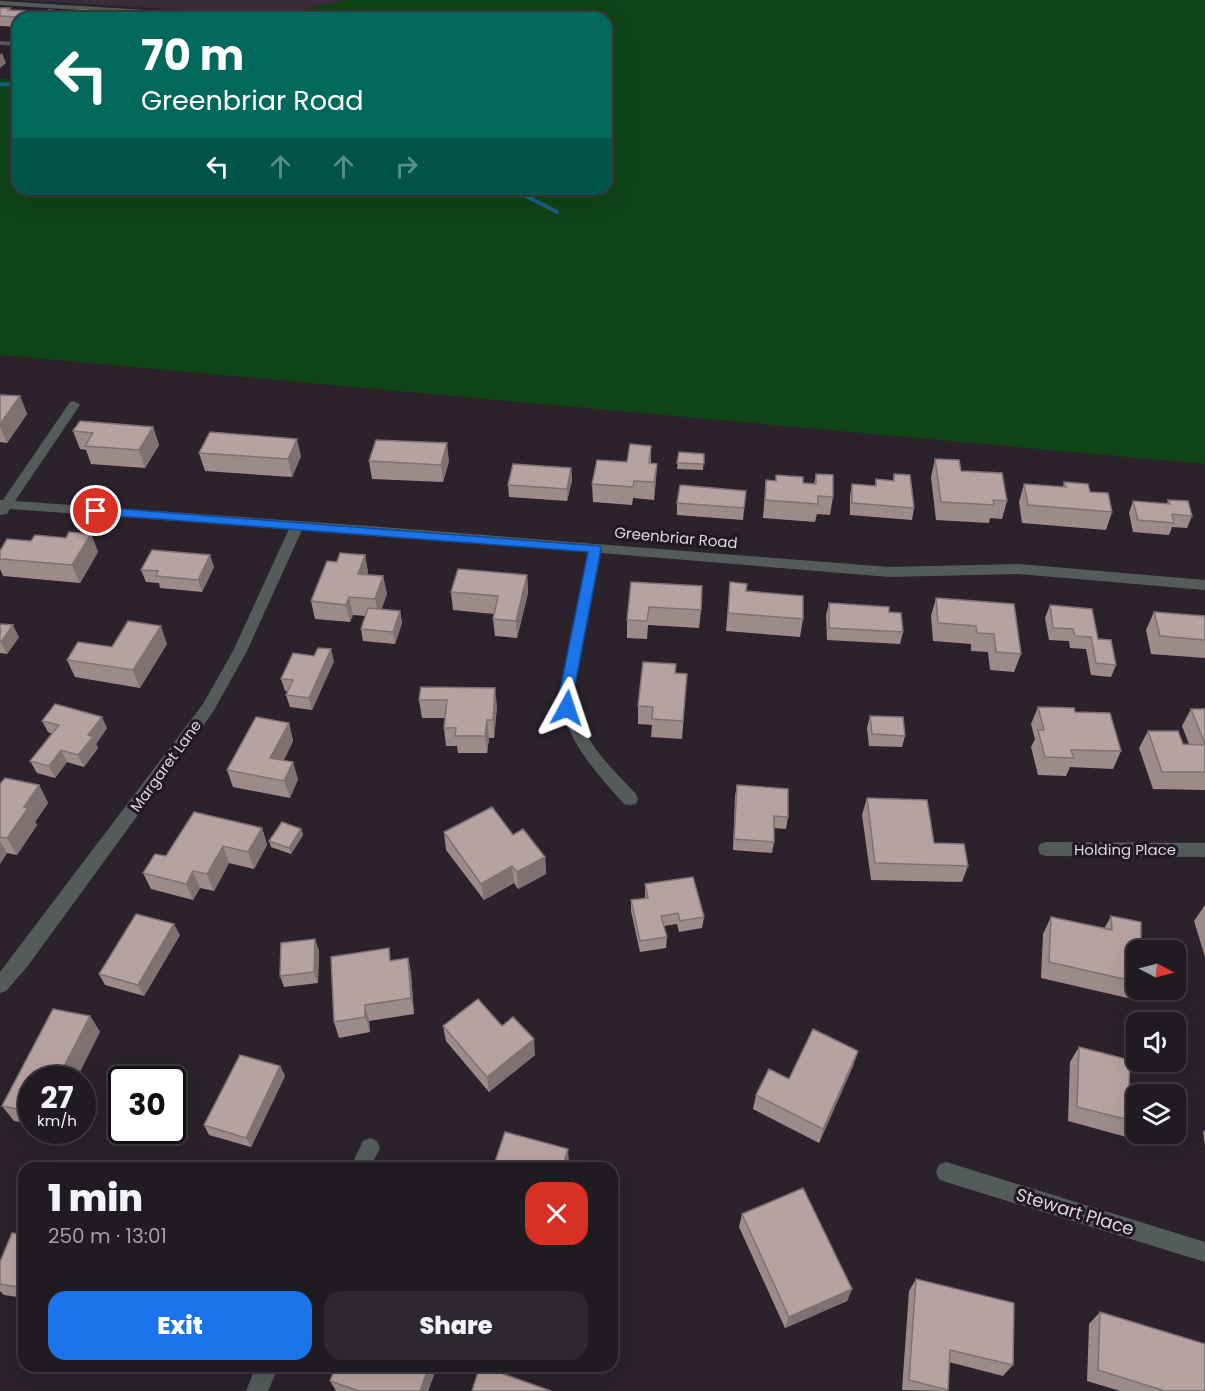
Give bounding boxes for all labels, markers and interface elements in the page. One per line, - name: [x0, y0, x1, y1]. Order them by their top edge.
- text: 70 m: [141, 26, 244, 85]
- icon: left: [42, 36, 120, 114]
- text: Greenbriar Road: [141, 82, 364, 119]
- icon: left: [201, 150, 234, 183]
- icon: ahead: [264, 150, 297, 183]
- icon: ahead: [327, 150, 360, 183]
- icon: right: [390, 150, 423, 183]
- pin: [70, 485, 121, 536]
- icon: arrive: [79, 494, 112, 527]
- street label: Greenbriar Road: [614, 522, 739, 553]
- position arrow: [535, 676, 599, 740]
- street label: Margaret Lane: [125, 716, 206, 816]
- street label: Holding Place: [1074, 839, 1176, 860]
- north arrow: [1126, 940, 1186, 1000]
- map controls: [1126, 940, 1186, 1144]
- button: sound: [1126, 1012, 1186, 1072]
- speed limit sign: 30: [108, 1066, 186, 1144]
- text: 27: [40, 1076, 74, 1119]
- button: layers: [1126, 1084, 1186, 1144]
- text: km/h: [37, 1110, 77, 1131]
- text: 1 min: [48, 1173, 143, 1224]
- button: close: [525, 1182, 588, 1245]
- street label: Stewart Place: [1013, 1182, 1137, 1241]
- text: 250 m · 13:01: [48, 1222, 167, 1250]
- button: Exit: [48, 1291, 312, 1360]
- button: Share: [324, 1291, 588, 1360]

